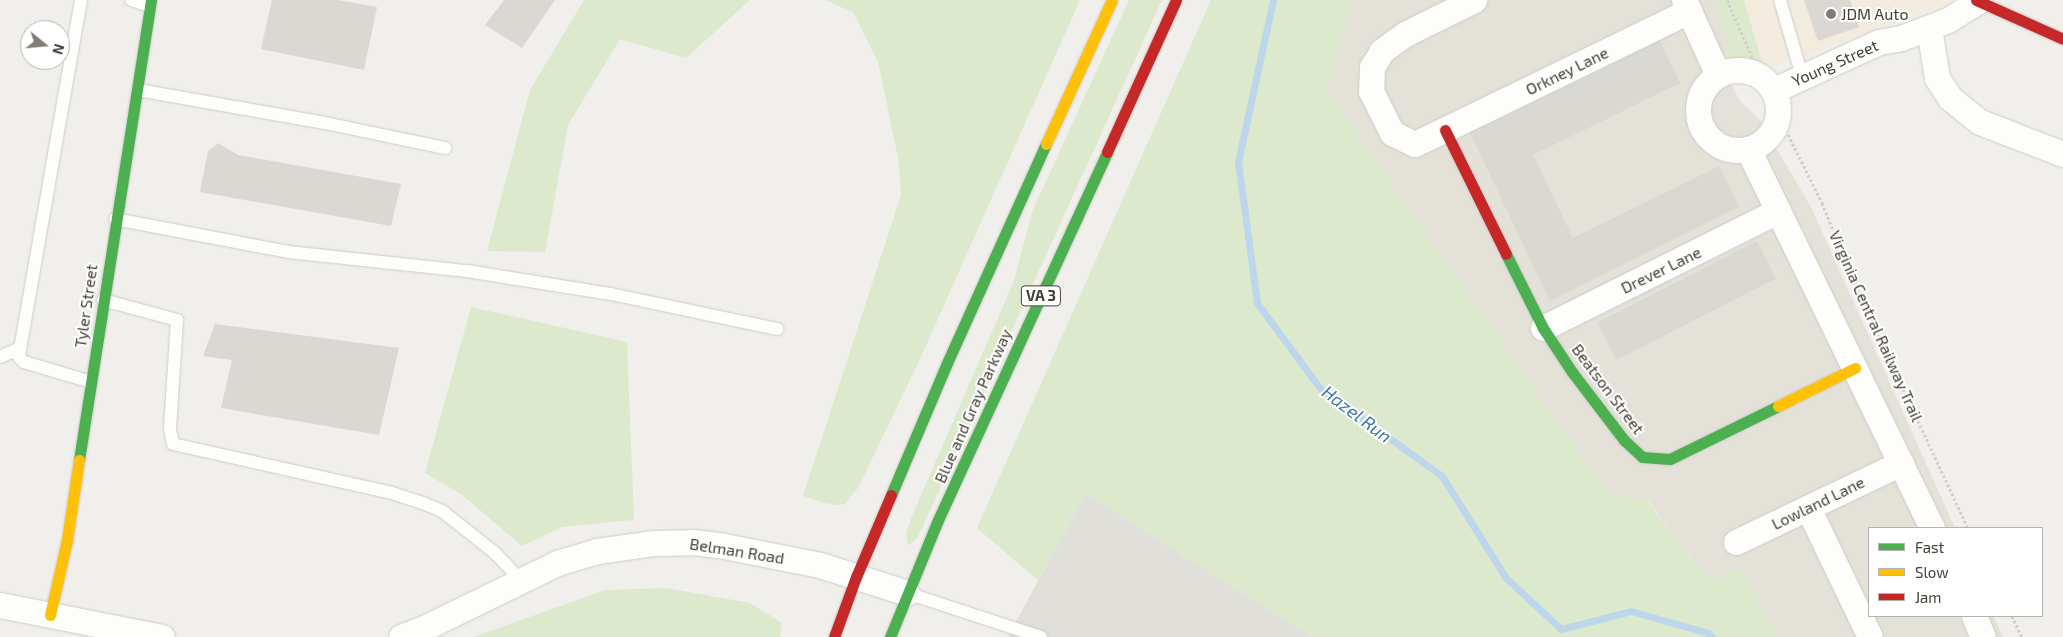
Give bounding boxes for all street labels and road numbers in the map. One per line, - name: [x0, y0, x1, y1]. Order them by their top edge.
- street label: Young Street: [1789, 35, 1881, 91]
- street label: Orkney Lane: [1522, 43, 1612, 99]
- street label: Virginia Central Railway Trail: [1825, 227, 1927, 425]
- street label: Drever Lane: [1618, 242, 1704, 298]
- street label: Tyler Street: [71, 263, 101, 349]
- road number: VA 3: [1020, 284, 1062, 308]
- street label: Blue and Gray Parkway: [930, 326, 1016, 486]
- street label: Beatson Street: [1568, 340, 1648, 438]
- street label: Lowland Lane: [1768, 472, 1868, 534]
- street label: Belman Road: [688, 534, 786, 568]

